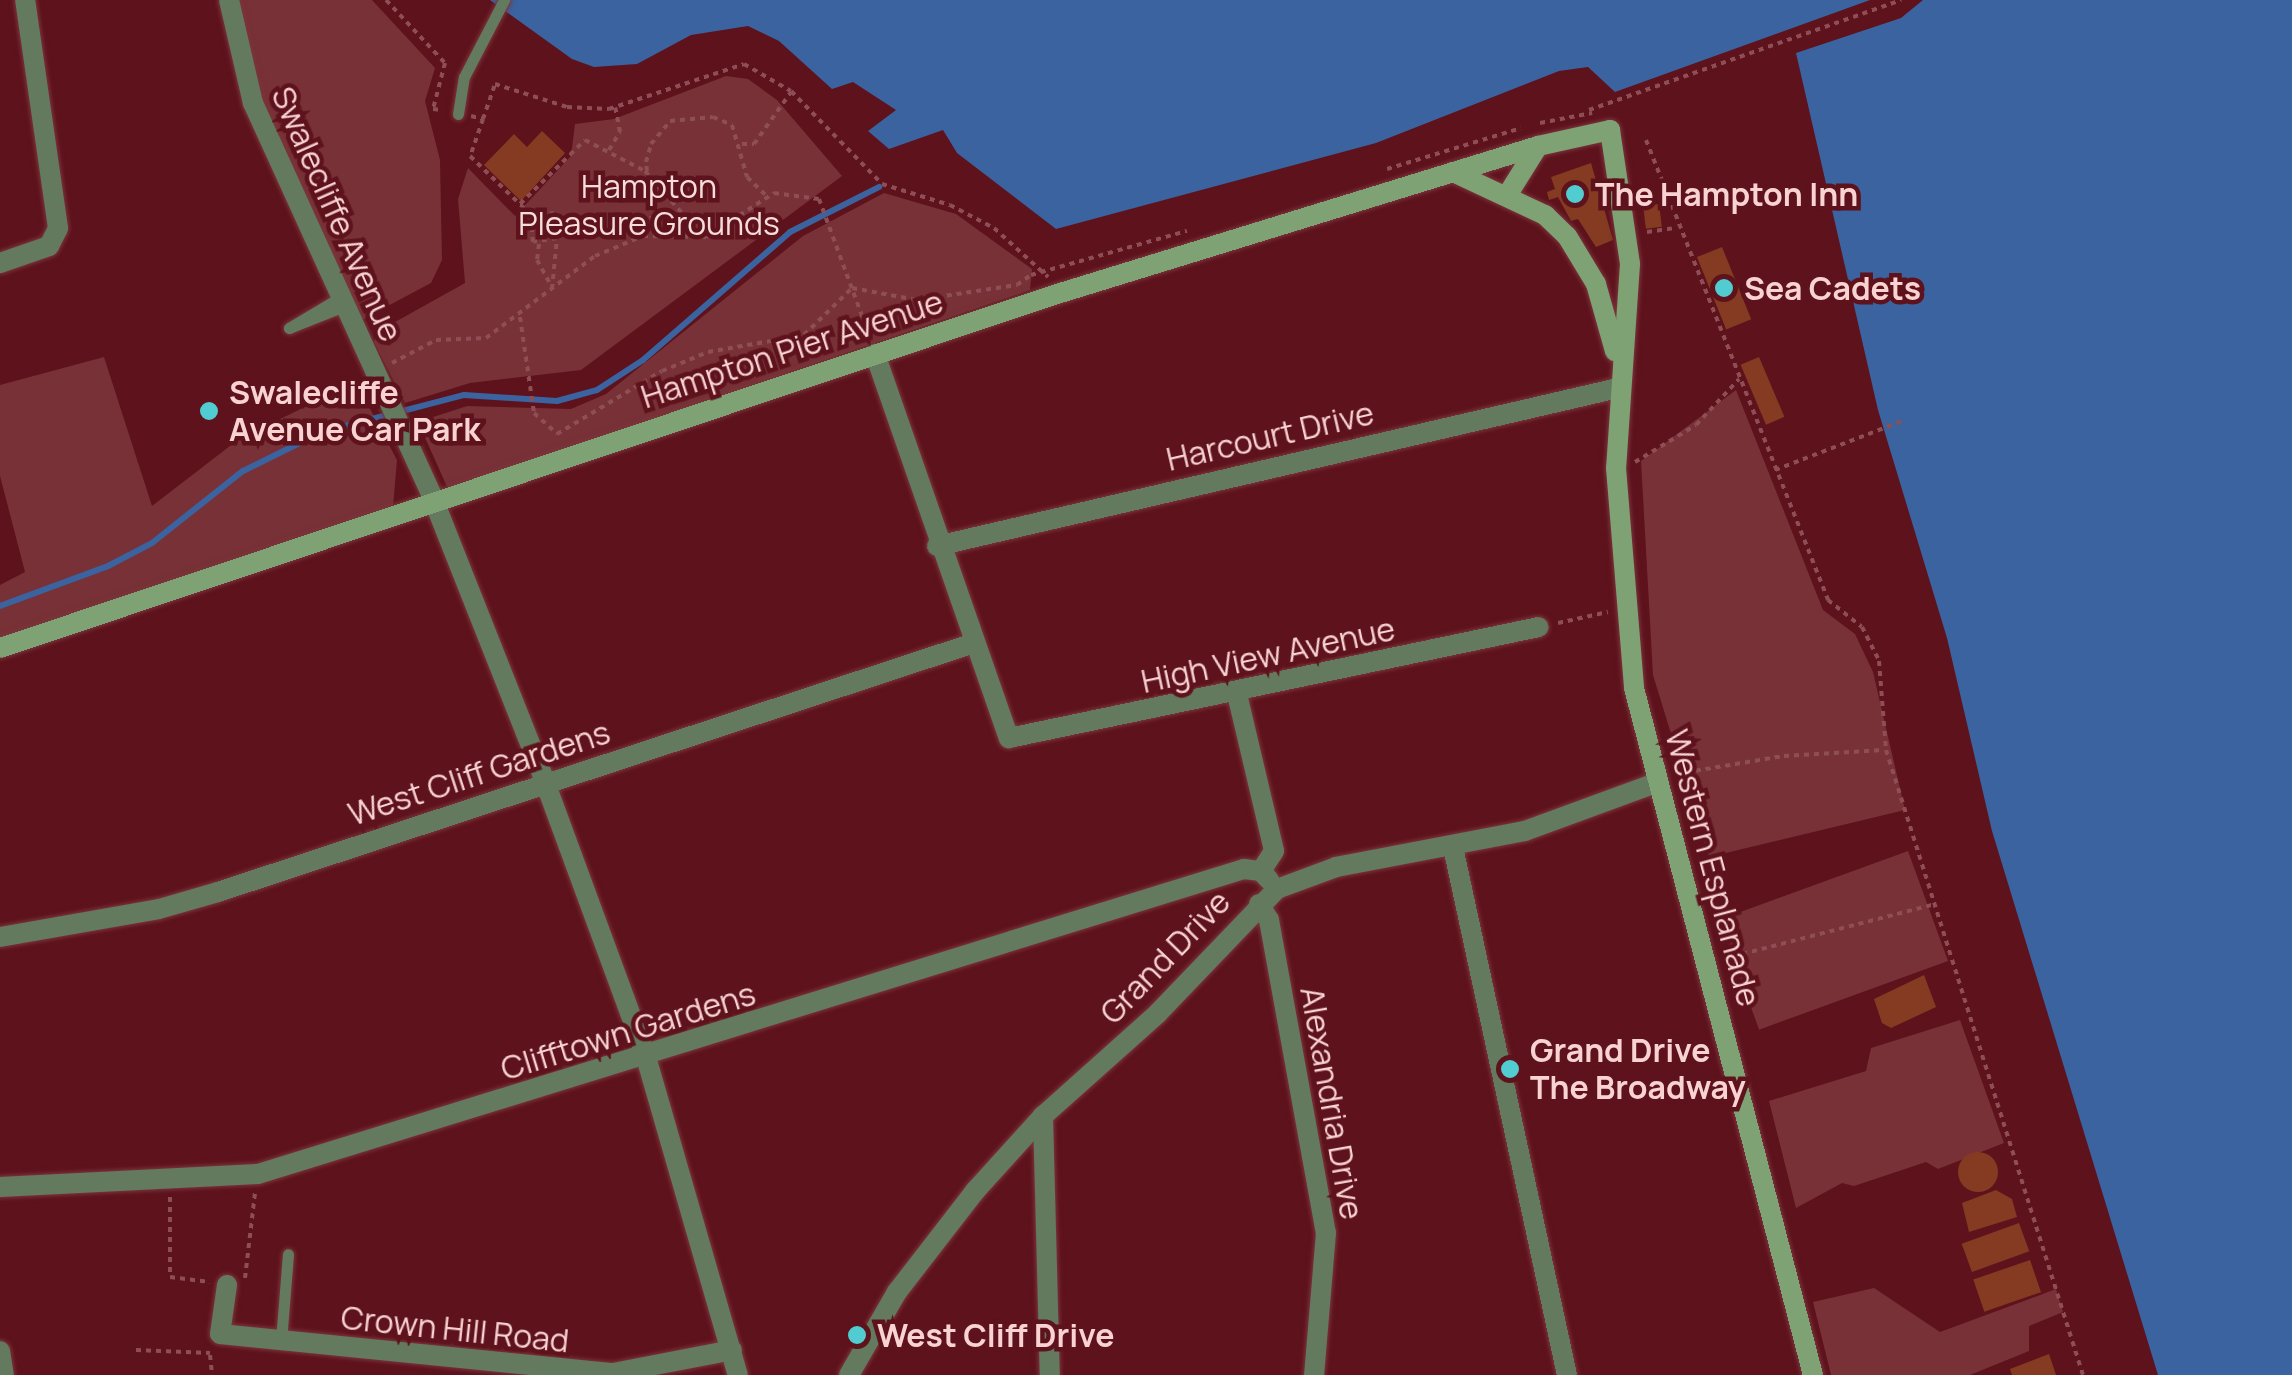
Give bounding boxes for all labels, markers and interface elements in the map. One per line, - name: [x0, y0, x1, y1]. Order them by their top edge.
- street label: Swalecliffe Avenue: [264, 81, 410, 347]
- park label: Hampton Pleasure Grounds: [518, 168, 780, 243]
- place label: The Hampton Inn: [1595, 175, 1858, 213]
- marker: The Hampton Inn: [1564, 183, 1586, 205]
- place label: Sea Cadets: [1744, 269, 1921, 307]
- marker: Sea Cadets: [1713, 277, 1735, 299]
- street label: Hampton Pier Avenue: [636, 282, 948, 416]
- place label: Swalecliffe Avenue Car Park: [229, 374, 480, 449]
- street label: Harcourt Drive: [1163, 393, 1377, 479]
- marker: Swalecliffe Avenue Car Park: [198, 400, 220, 422]
- street label: High View Avenue: [1138, 609, 1398, 701]
- street label: West Cliff Gardens: [343, 713, 615, 833]
- street label: Western Esplanade: [1658, 725, 1768, 1011]
- street label: Grand Drive: [1092, 882, 1238, 1032]
- street label: Clifftown Gardens: [496, 974, 760, 1088]
- street label: Alexandria Drive: [1293, 984, 1371, 1222]
- place label: Grand Drive The Broadway: [1530, 1032, 1746, 1107]
- marker: Grand Drive The Broadway: [1499, 1058, 1521, 1080]
- street label: Crown Hill Road: [339, 1298, 571, 1360]
- place label: West Cliff Drive: [877, 1316, 1114, 1354]
- marker: West Cliff Drive: [846, 1324, 868, 1346]

